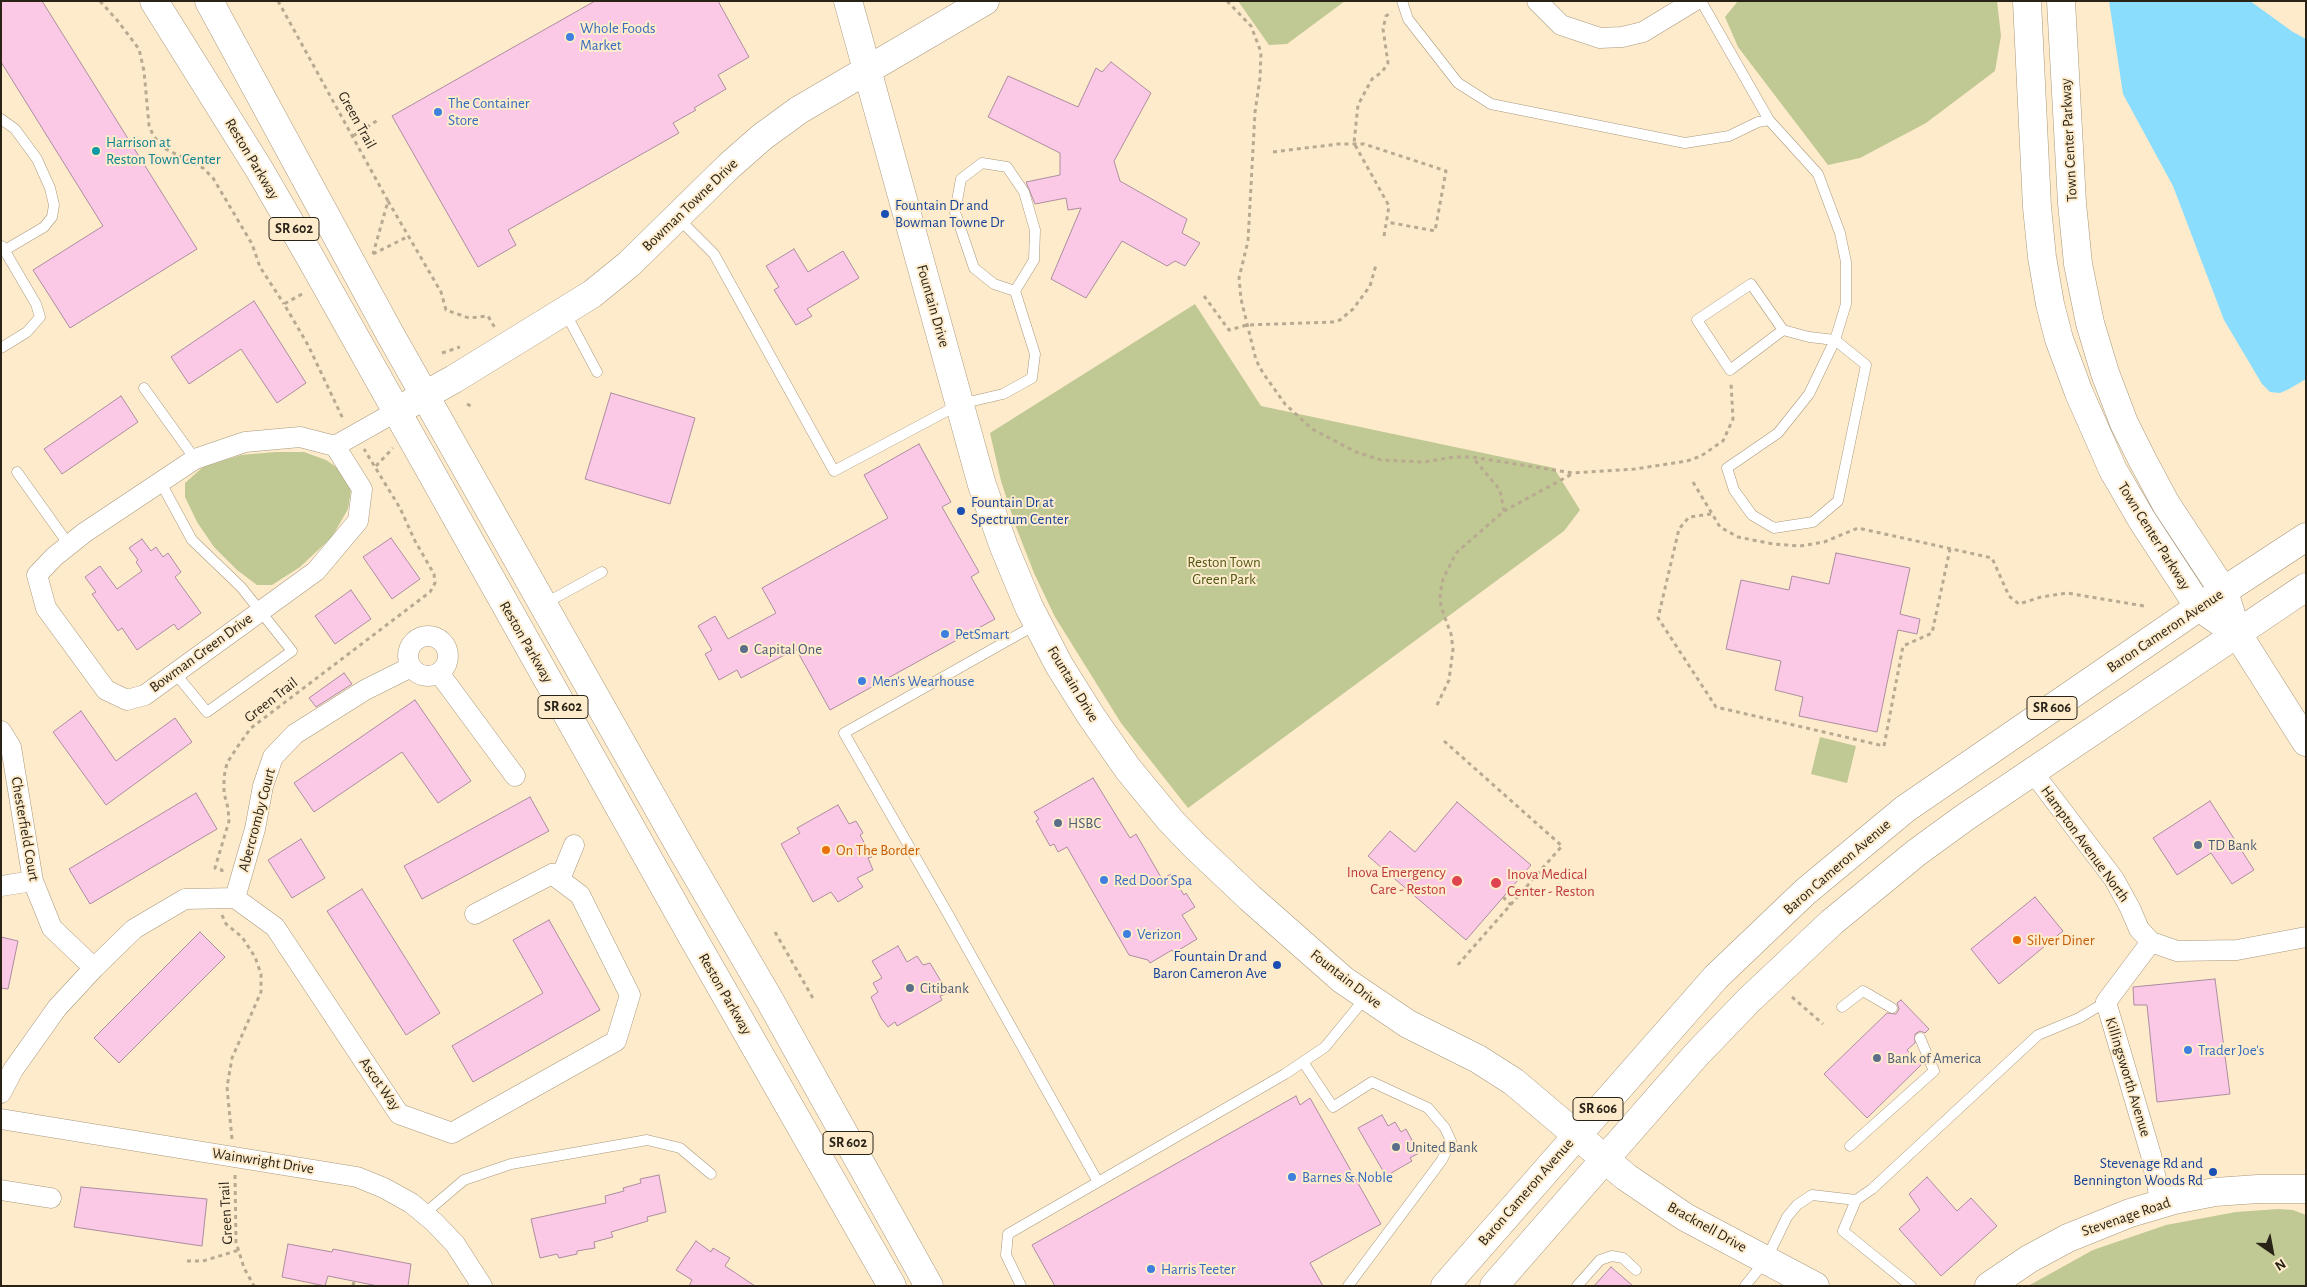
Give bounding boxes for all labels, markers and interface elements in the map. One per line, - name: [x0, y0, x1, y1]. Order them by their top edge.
- place label: Whole Foods Market: [580, 19, 656, 54]
- marker: Whole Foods Market: [564, 31, 576, 43]
- street label: Town Center Parkway: [2057, 78, 2081, 202]
- street label: Green Trail: [334, 88, 380, 152]
- place label: The Container Store: [448, 94, 530, 129]
- marker: The Container Store: [432, 106, 444, 118]
- street label: Reston Parkway: [221, 115, 283, 203]
- place label: Harrison at Reston Town Center: [106, 133, 221, 168]
- marker: Harrison at Reston Town Center: [90, 145, 102, 157]
- street label: Bowman Towne Drive: [638, 155, 742, 255]
- place label: Fountain Dr and Bowman Towne Dr: [895, 196, 1004, 231]
- marker: Fountain Dr and Bowman Towne Dr: [879, 208, 891, 220]
- road number: SR 602: [269, 218, 319, 240]
- street label: Fountain Drive: [913, 263, 953, 349]
- street label: Town Center Parkway: [2114, 479, 2194, 593]
- place label: Fountain Dr at Spectrum Center: [971, 493, 1068, 528]
- marker: Fountain Dr at Spectrum Center: [955, 505, 967, 517]
- park label: Reston Town Green Park: [1187, 553, 1261, 588]
- street label: Baron Cameron Avenue: [2103, 585, 2227, 677]
- street label: Reston Parkway: [495, 598, 557, 686]
- street label: Bowman Green Drive: [146, 610, 256, 696]
- place label: PetSmart: [955, 625, 1009, 643]
- marker: PetSmart: [939, 628, 951, 640]
- place label: Capital One: [754, 640, 822, 658]
- marker: Capital One: [738, 643, 750, 655]
- street label: Fountain Drive: [1043, 643, 1103, 725]
- place label: Men's Wearhouse: [872, 672, 974, 690]
- street label: Green Trail: [241, 674, 301, 726]
- marker: Men's Wearhouse: [856, 675, 868, 687]
- road number: SR 602: [538, 696, 588, 719]
- road number: SR 606: [2027, 696, 2077, 720]
- street label: Abercromby Court: [235, 766, 279, 874]
- street label: Chesterfield Court: [7, 775, 43, 883]
- street label: Hampton Avenue North: [2037, 782, 2133, 906]
- place label: HSBC: [1068, 814, 1101, 832]
- street label: Baron Cameron Avenue: [1780, 815, 1894, 919]
- marker: HSBC: [1052, 817, 1064, 829]
- place label: TD Bank: [2208, 836, 2257, 854]
- marker: TD Bank: [2192, 839, 2204, 851]
- place label: On The Border: [836, 841, 920, 859]
- marker: On The Border: [820, 844, 832, 856]
- place label: Inova Emergency Care - Reston: [1347, 863, 1446, 898]
- place label: Inova Medical Center - Reston: [1507, 865, 1595, 900]
- place label: Red Door Spa: [1114, 871, 1192, 889]
- marker: Red Door Spa: [1098, 874, 1110, 886]
- marker: Inova Emergency Care - Reston: [1450, 874, 1464, 888]
- marker: Inova Medical Center - Reston: [1489, 876, 1503, 890]
- place label: Verizon: [1137, 925, 1181, 943]
- marker: Verizon: [1121, 928, 1133, 940]
- place label: Silver Diner: [2027, 931, 2095, 949]
- marker: Silver Diner: [2011, 934, 2023, 946]
- street label: Fountain Drive: [1307, 946, 1385, 1012]
- place label: Fountain Dr and Baron Cameron Ave: [1153, 947, 1267, 982]
- street label: Reston Parkway: [694, 950, 756, 1038]
- marker: Fountain Dr and Baron Cameron Ave: [1271, 959, 1283, 971]
- place label: Citibank: [920, 979, 969, 997]
- marker: Citibank: [904, 982, 916, 994]
- street label: Killingsworth Avenue: [2101, 1015, 2155, 1139]
- place label: Trader Joe's: [2198, 1041, 2264, 1059]
- marker: Trader Joe's: [2182, 1044, 2194, 1056]
- place label: Bank of America: [1887, 1049, 1981, 1067]
- marker: Bank of America: [1871, 1052, 1883, 1064]
- street label: Ascot Way: [355, 1054, 405, 1114]
- road number: SR 606: [1573, 1098, 1623, 1120]
- road number: SR 602: [823, 1132, 873, 1154]
- street label: Baron Cameron Avenue: [1474, 1135, 1578, 1249]
- place label: United Bank: [1406, 1138, 1478, 1156]
- marker: United Bank: [1390, 1141, 1402, 1153]
- street label: Wainwright Drive: [211, 1144, 315, 1178]
- place label: Stevenage Rd and Bennington Woods Rd: [2073, 1154, 2203, 1189]
- marker: Stevenage Rd and Bennington Woods Rd: [2207, 1166, 2219, 1178]
- place label: Barnes & Noble: [1302, 1168, 1393, 1186]
- marker: Barnes & Noble: [1286, 1171, 1298, 1183]
- street label: Green Trail: [215, 1181, 237, 1245]
- street label: Stevenage Road: [2079, 1193, 2173, 1241]
- street label: Bracknell Drive: [1664, 1198, 1750, 1256]
- north arrow: [2247, 1227, 2297, 1277]
- text: N: [2272, 1256, 2288, 1273]
- place label: Harris Teeter: [1161, 1260, 1236, 1278]
- marker: Harris Teeter: [1145, 1263, 1157, 1275]

